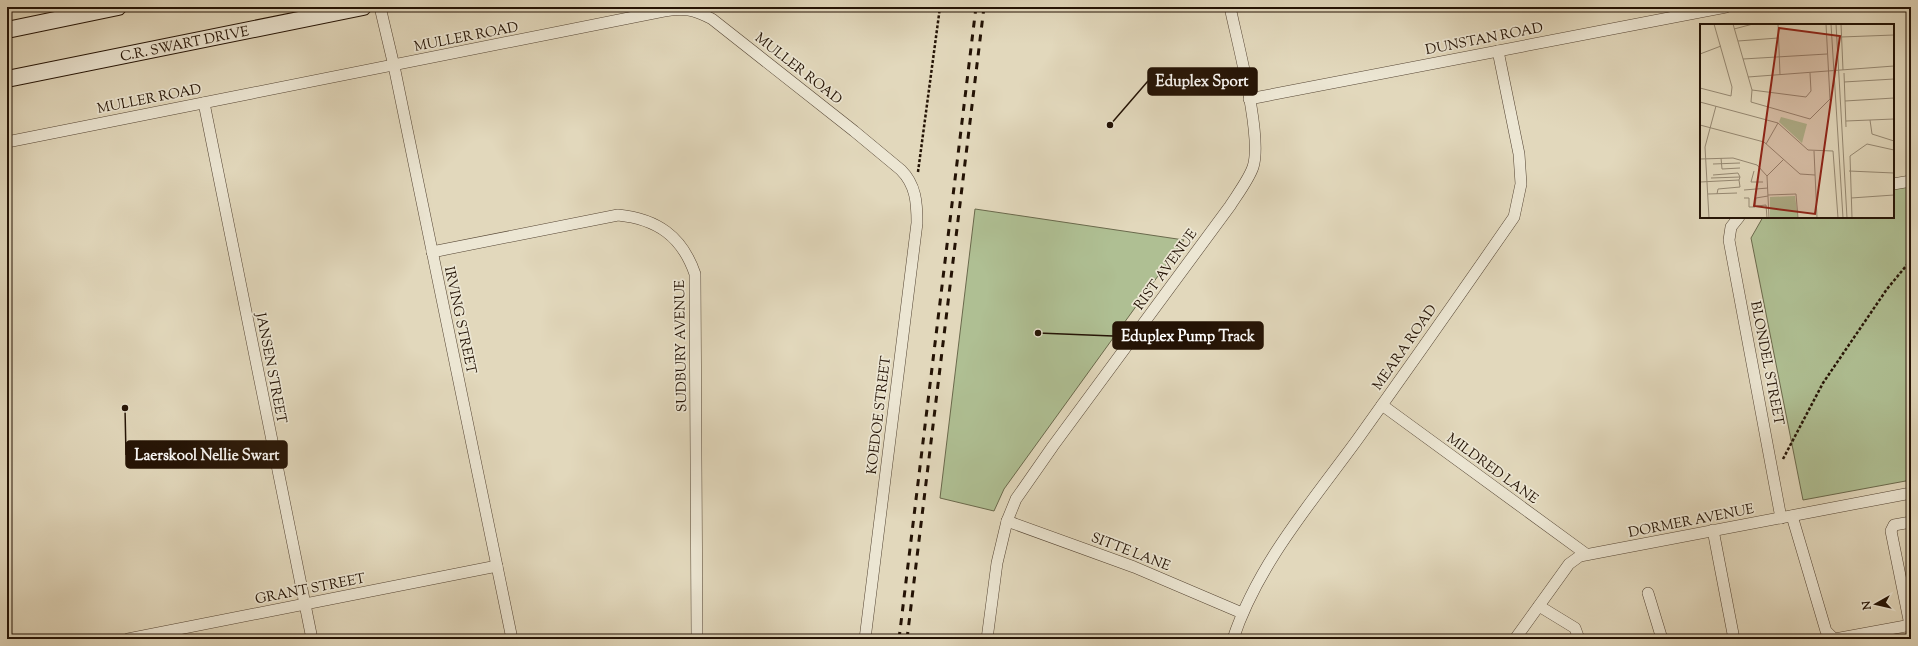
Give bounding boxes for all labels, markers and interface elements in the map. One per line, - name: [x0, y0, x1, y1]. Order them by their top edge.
- street label: MULLER ROAD: [412, 18, 520, 58]
- street label: DUNSTAN ROAD: [1424, 19, 1545, 61]
- street label: C.R. SWART DRIVE: [119, 22, 252, 68]
- inset map: [1700, 24, 1894, 218]
- street label: MULLER ROAD: [750, 29, 846, 110]
- callout: Eduplex Sport: [1148, 68, 1257, 95]
- text: Eduplex Sport: [1156, 72, 1249, 93]
- street label: MULLER ROAD: [95, 80, 203, 120]
- street label: RIST AVENUE: [1130, 225, 1203, 315]
- street label: IRVING STREET: [438, 265, 480, 376]
- street label: SUDBURY AVENUE: [671, 279, 693, 412]
- street label: BLONDEL STREET: [1744, 300, 1788, 427]
- street label: MEARA ROAD: [1369, 301, 1443, 395]
- street label: JANSEN STREET: [249, 310, 291, 426]
- callout: Eduplex Pump Track: [1113, 322, 1263, 349]
- text: Eduplex Pump Track: [1121, 327, 1256, 348]
- street label: KOEDOE STREET: [863, 355, 897, 476]
- street label: MILDRED LANE: [1442, 429, 1542, 510]
- callout: Laerskool Nellie Swart: [126, 441, 287, 468]
- text: Laerskool Nellie Swart: [135, 446, 280, 467]
- street label: DORMER AVENUE: [1627, 500, 1756, 544]
- street label: SITTE LANE: [1088, 529, 1173, 577]
- street label: GRANT STREET: [254, 569, 367, 610]
- north arrow: [1856, 584, 1896, 624]
- text: N: [1859, 600, 1876, 612]

